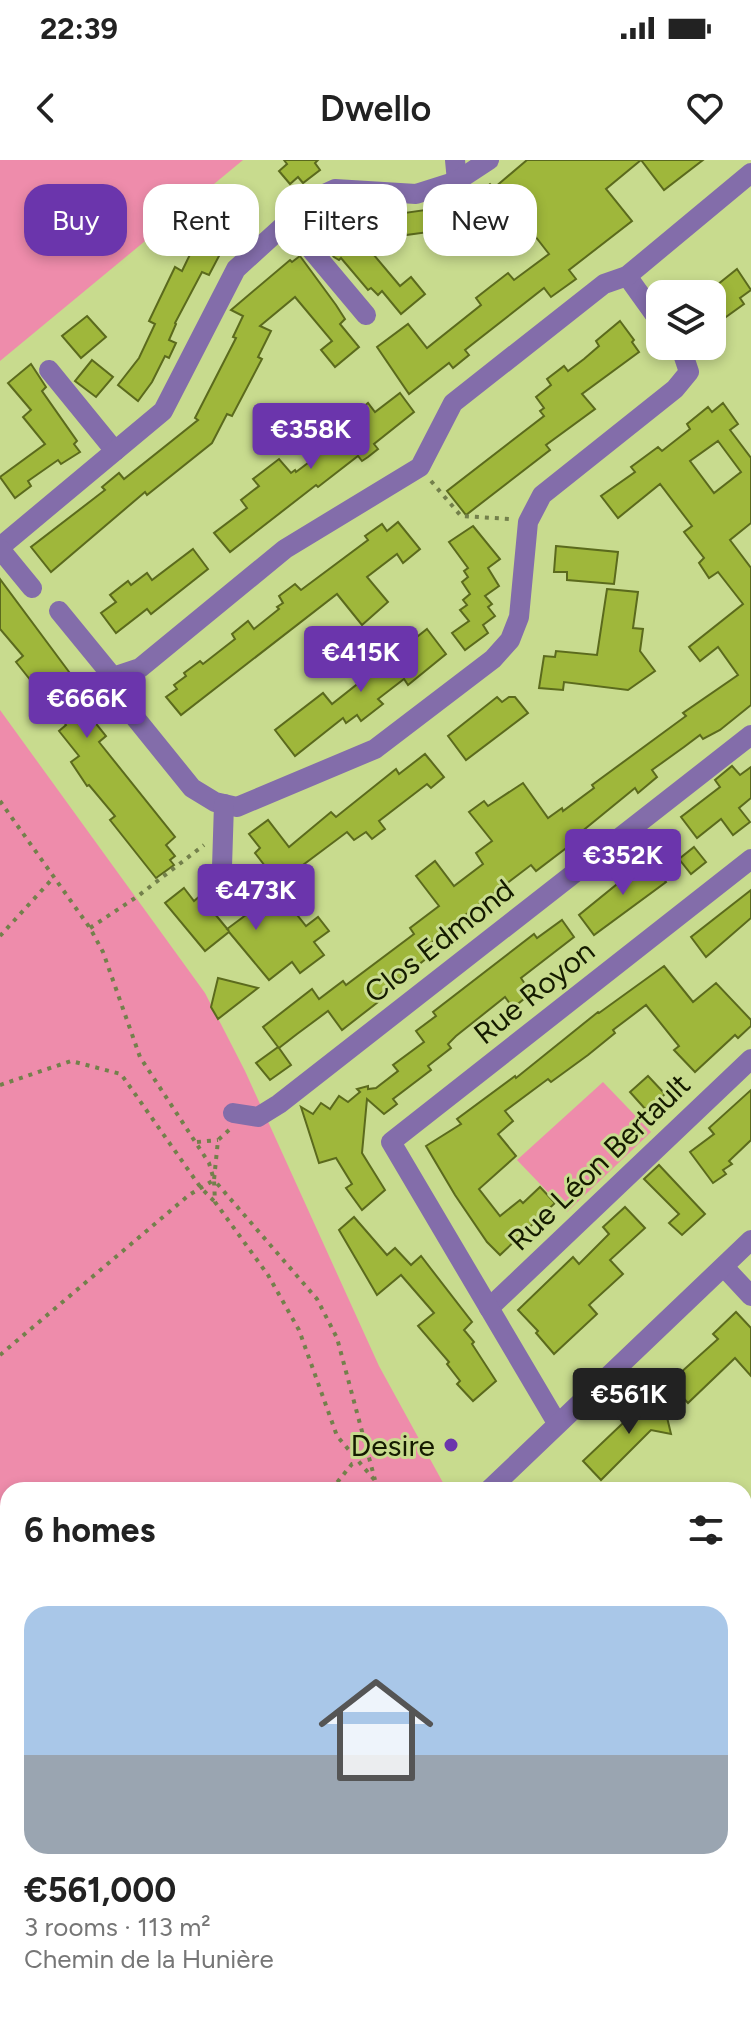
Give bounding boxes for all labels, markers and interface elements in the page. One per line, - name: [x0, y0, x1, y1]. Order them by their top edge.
- text: 22:39: [40, 10, 118, 47]
- icon: back: [24, 86, 68, 130]
- icon: heart: [683, 86, 727, 130]
- text: Dwello: [320, 87, 431, 130]
- chip: Buy: [24, 184, 127, 256]
- chip: Rent: [143, 184, 259, 256]
- chip: Filters: [275, 184, 407, 256]
- chip: New: [423, 184, 537, 256]
- map controls: [646, 280, 726, 360]
- button: layers: [646, 280, 726, 360]
- pin: €358K: [255, 403, 367, 471]
- text: €358K: [271, 413, 351, 445]
- pin: €415K: [305, 626, 417, 694]
- text: €415K: [322, 636, 400, 668]
- pin: €666K: [31, 672, 143, 740]
- text: €666K: [47, 682, 127, 714]
- pin: €352K: [567, 829, 679, 897]
- text: €352K: [583, 839, 663, 871]
- pin: €473K: [200, 864, 312, 932]
- street label: Clos Edmond: [357, 871, 521, 1011]
- text: €473K: [216, 874, 296, 906]
- street label: Rue Royon: [466, 932, 602, 1052]
- street label: Rue Léon Bertault: [500, 1066, 698, 1258]
- pin: €561K: [573, 1368, 685, 1436]
- text: €561K: [591, 1378, 667, 1410]
- place label: Desire: [351, 1427, 435, 1464]
- marker: Desire: [442, 1436, 460, 1454]
- icon: filters: [684, 1508, 728, 1552]
- text: 6 homes: [24, 1510, 155, 1551]
- icon: home: [304, 1658, 448, 1802]
- text: €561,000: [24, 1870, 176, 1911]
- text: 3 rooms · 113 m²: [24, 1911, 211, 1943]
- text: Chemin de la Hunière: [24, 1943, 274, 1975]

